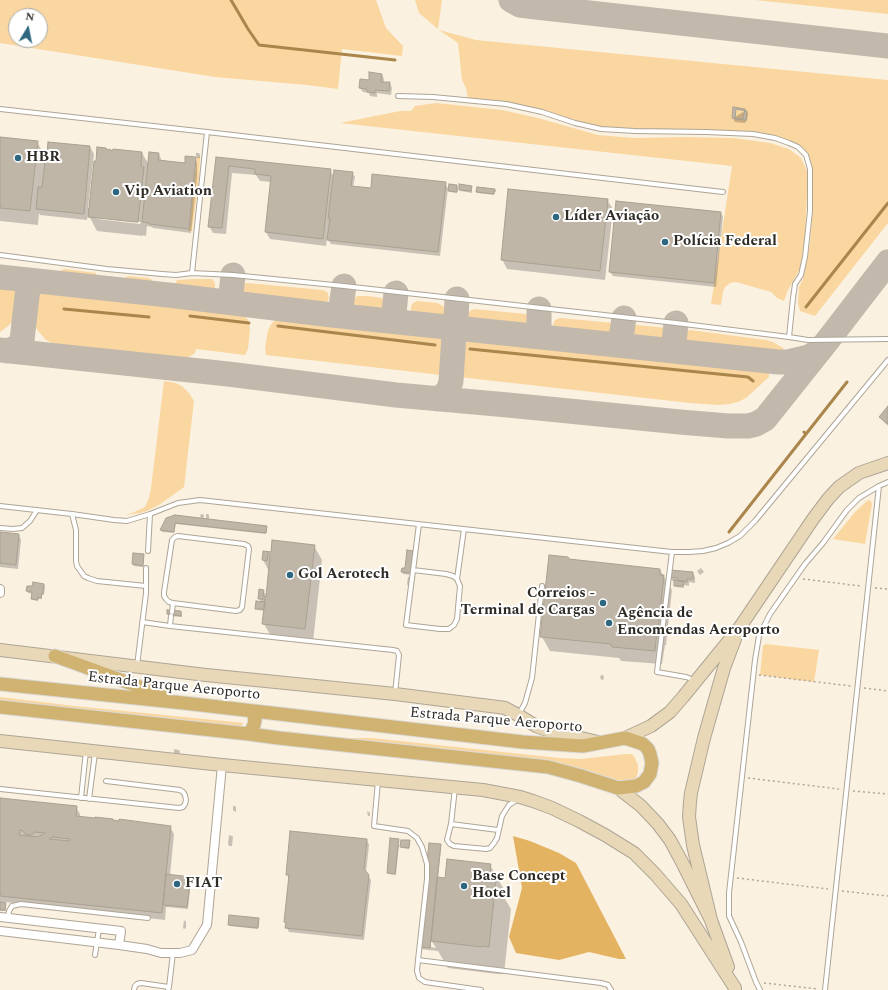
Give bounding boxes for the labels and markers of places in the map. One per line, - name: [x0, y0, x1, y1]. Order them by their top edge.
- place label: HBR: [26, 149, 60, 167]
- marker: HBR: [13, 153, 23, 163]
- place label: Vip Aviation: [124, 183, 212, 201]
- marker: Vip Aviation: [111, 187, 121, 197]
- place label: Líder Aviação: [564, 208, 659, 226]
- marker: Líder Aviação: [551, 212, 561, 222]
- place label: Polícia Federal: [673, 233, 777, 251]
- marker: Polícia Federal: [660, 237, 670, 247]
- place label: Gol Aerotech: [298, 566, 389, 584]
- marker: Gol Aerotech: [285, 570, 295, 580]
- place label: Correios - Terminal de Cargas: [460, 585, 595, 620]
- marker: Correios - Terminal de Cargas: [598, 598, 608, 608]
- place label: Agência de Encomendas Aeroporto: [617, 605, 780, 640]
- marker: Agência de Encomendas Aeroporto: [604, 618, 614, 628]
- place label: Base Concept Hotel: [472, 868, 566, 903]
- place label: FIAT: [185, 875, 222, 893]
- marker: FIAT: [172, 879, 182, 889]
- marker: Base Concept Hotel: [459, 881, 469, 891]

